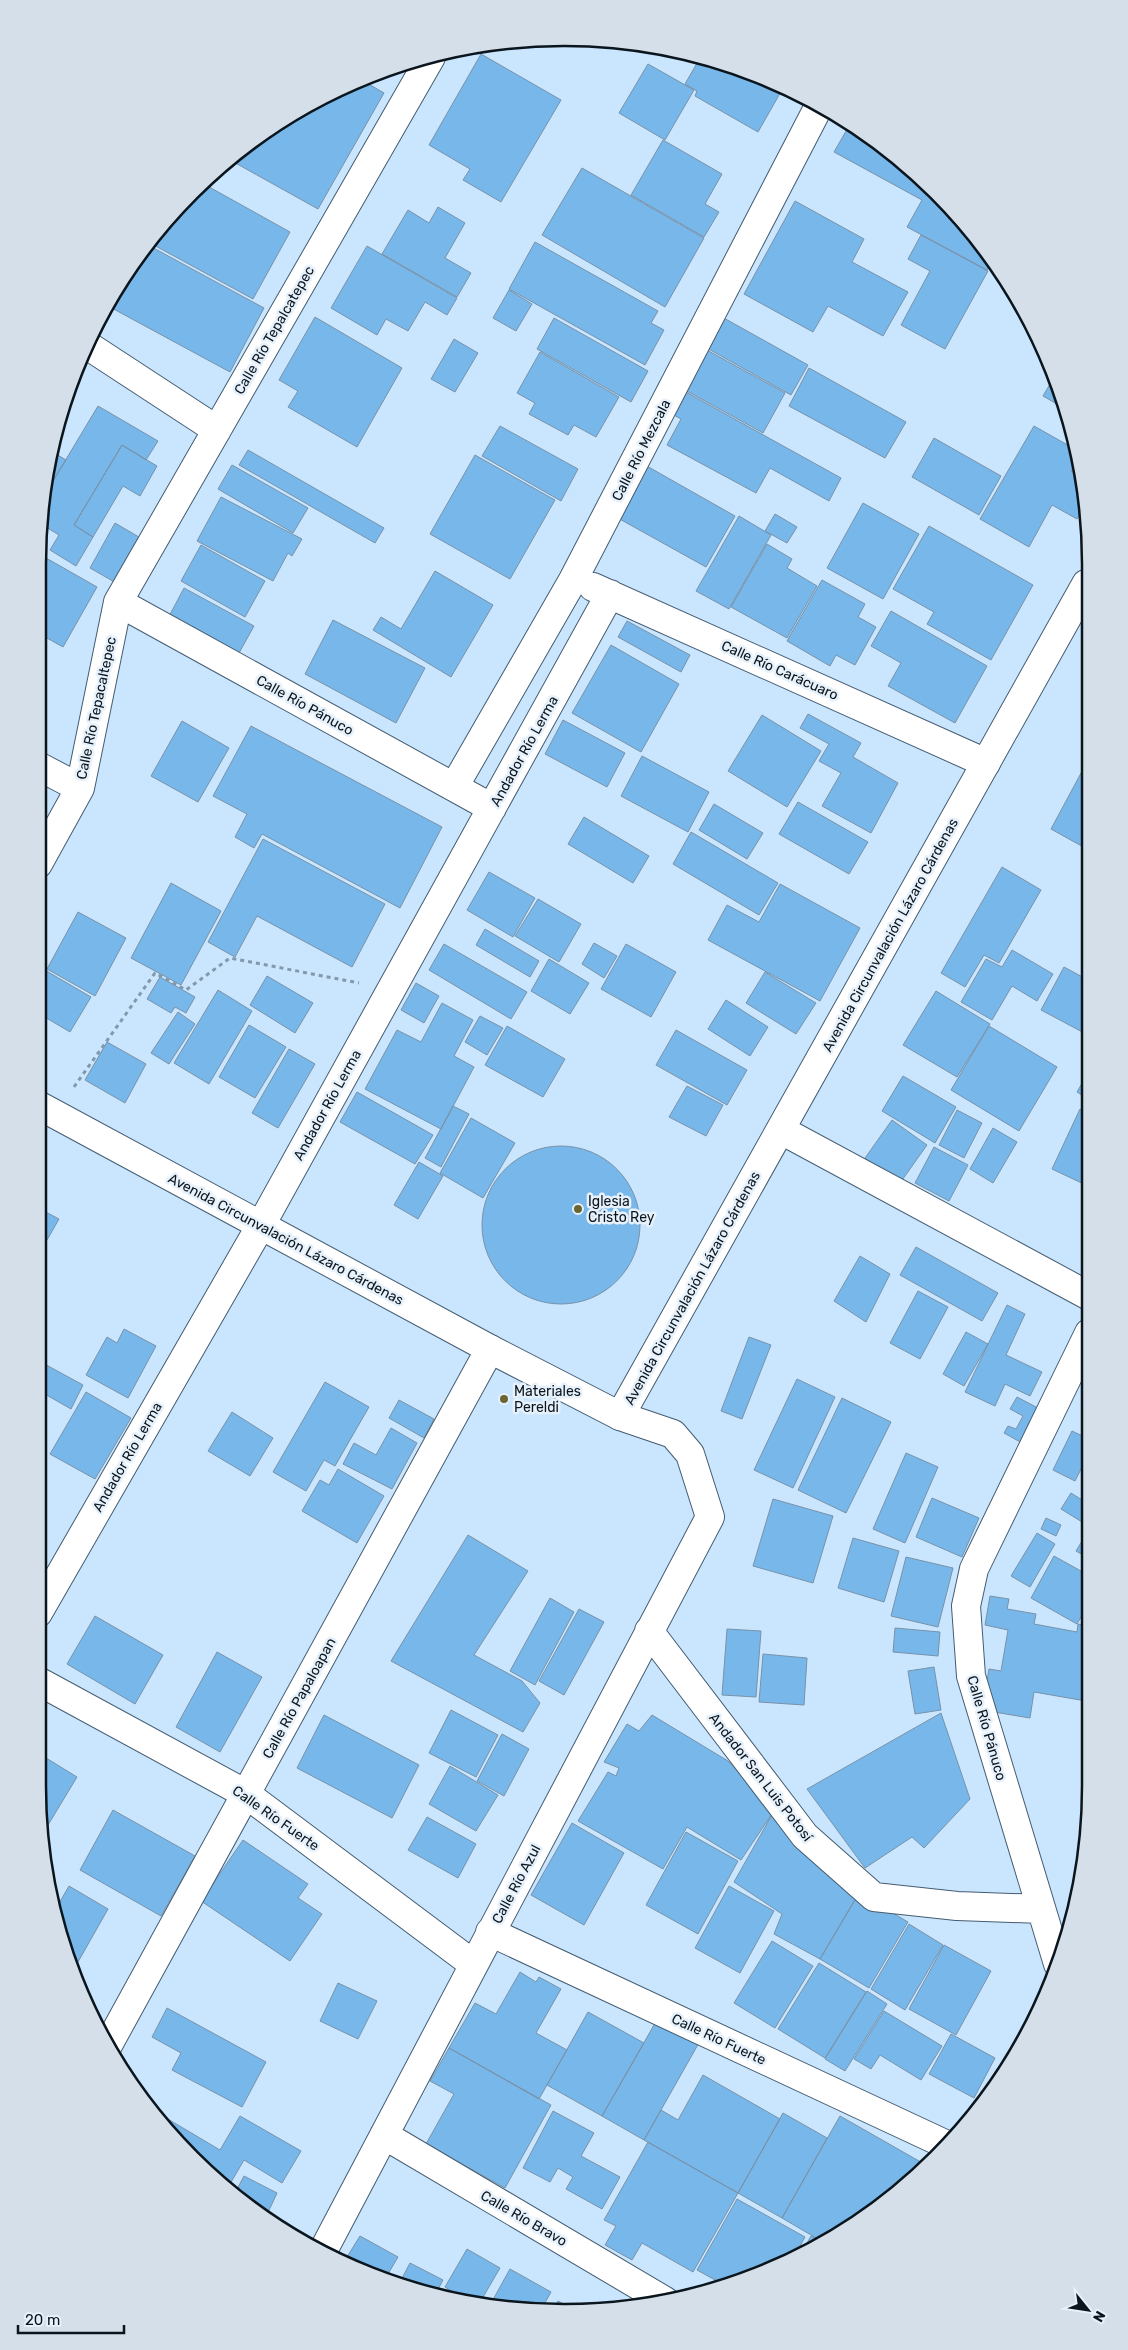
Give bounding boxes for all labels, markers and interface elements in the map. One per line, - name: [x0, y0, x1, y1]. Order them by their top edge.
- street label: Calle Río Tepalcatepec: [231, 263, 318, 398]
- street label: Calle Río Mezcala: [609, 397, 674, 504]
- street label: Calle Río Tepacaltepec: [73, 635, 120, 781]
- street label: Calle Río Carácuaro: [719, 637, 841, 704]
- street label: Calle Río Pánuco: [253, 672, 356, 739]
- street label: Andador Río Lerma: [487, 693, 562, 810]
- street label: Avenida Circunvalación Lázaro Cárdenas: [819, 816, 962, 1055]
- street label: Andador Río Lerma: [290, 1047, 365, 1164]
- street label: Avenida Circunvalación Lázaro Cárdenas: [621, 1169, 764, 1408]
- street label: Avenida Circunvalación Lázaro Cárdenas: [165, 1170, 406, 1309]
- place label: Iglesia Cristo Rey: [588, 1193, 655, 1226]
- marker: Iglesia Cristo Rey: [572, 1203, 584, 1215]
- place label: Materiales Pereldi: [514, 1383, 581, 1416]
- marker: Materiales Pereldi: [498, 1393, 510, 1405]
- street label: Andador Río Lerma: [89, 1399, 166, 1515]
- street label: Calle Río Papaloapan: [259, 1635, 340, 1762]
- street label: Calle Río Pánuco: [963, 1674, 1010, 1783]
- street label: Andador San Luis Potosí: [705, 1710, 816, 1845]
- street label: Calle Río Fuerte: [229, 1782, 323, 1855]
- street label: Calle Río Azul: [488, 1842, 544, 1927]
- street label: Calle Río Fuerte: [669, 2010, 769, 2069]
- street label: Calle Río Bravo: [478, 2187, 570, 2250]
- north arrow: [1063, 2285, 1113, 2335]
- scale bar: [18, 2302, 124, 2334]
- text: N: [1089, 2308, 1109, 2325]
- text: 20 m: [25, 2311, 60, 2329]

